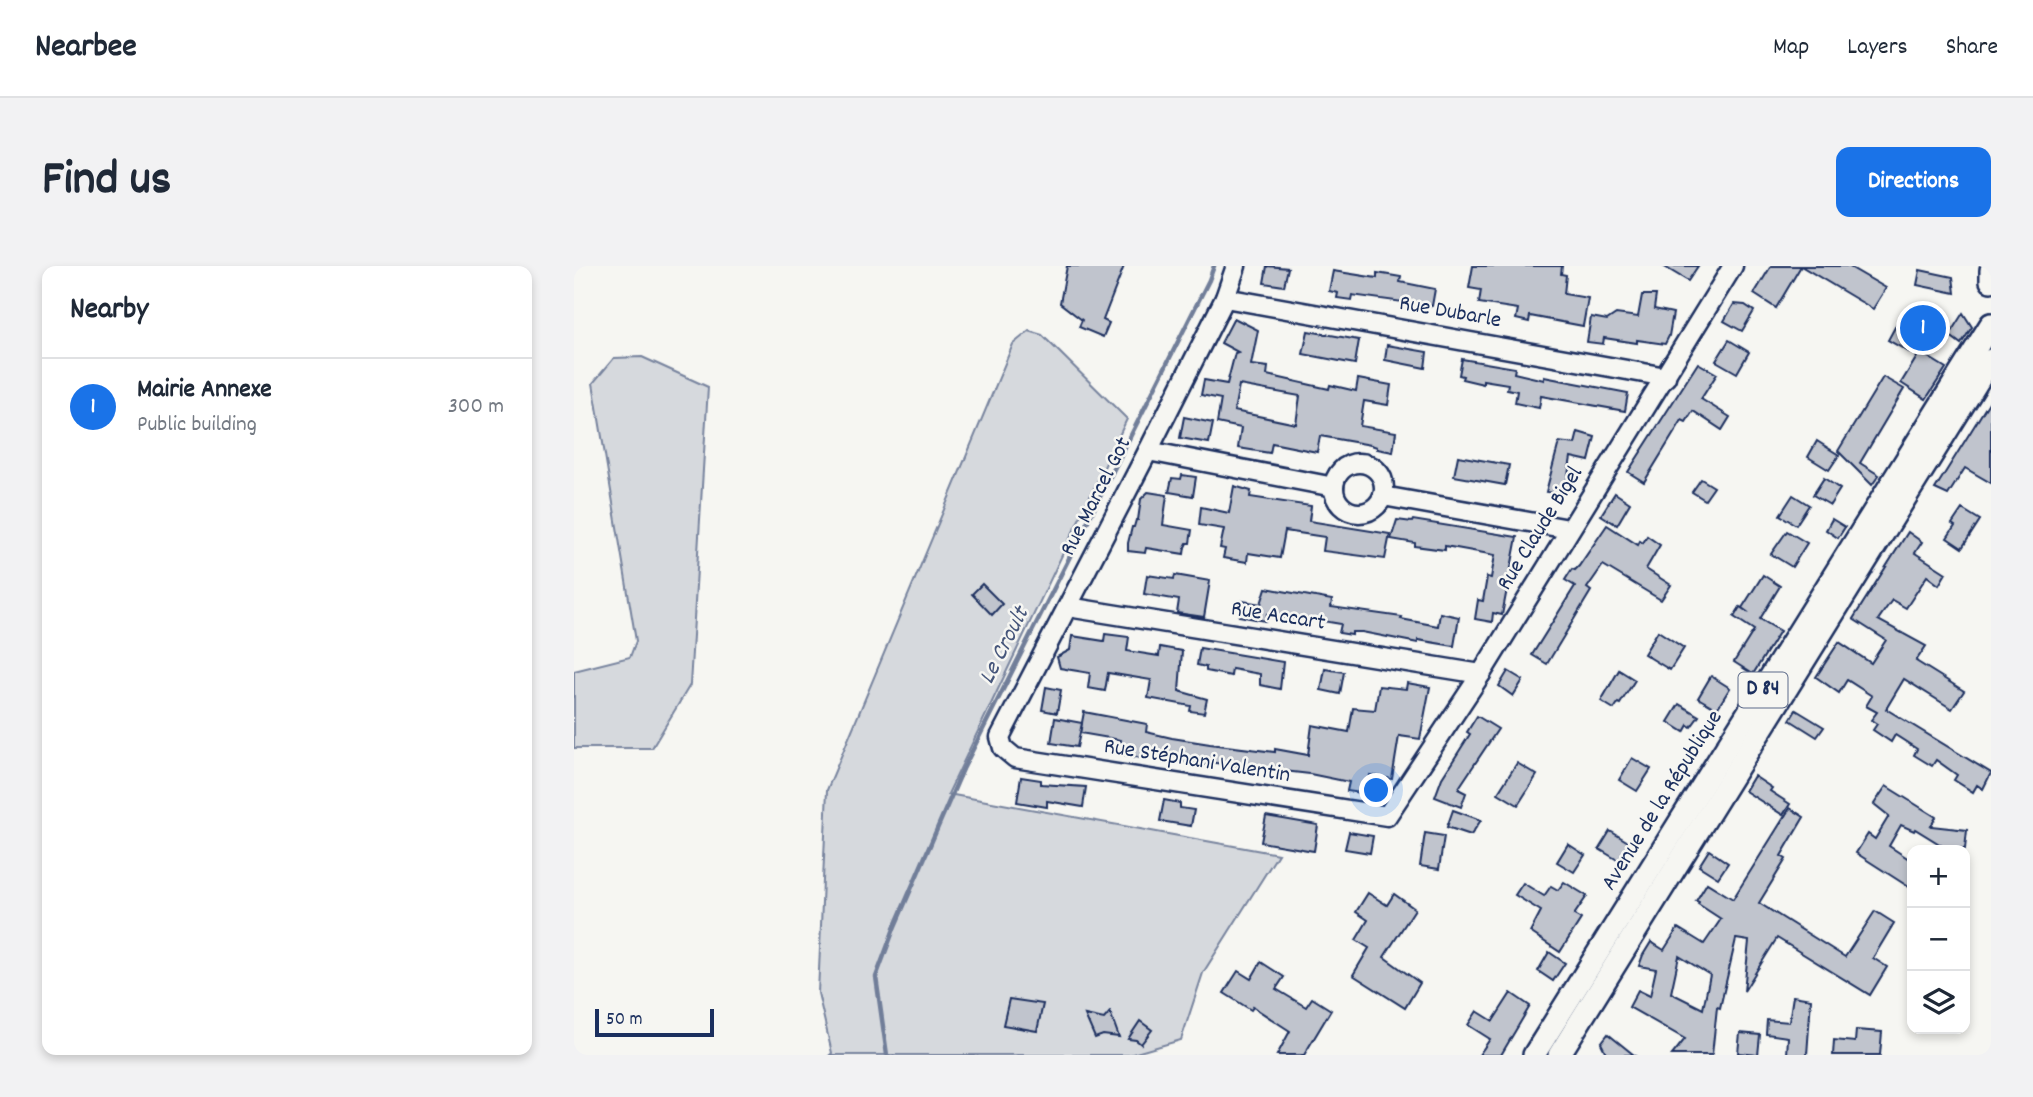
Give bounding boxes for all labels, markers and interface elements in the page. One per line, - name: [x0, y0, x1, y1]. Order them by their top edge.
- text: Nearbee: [35, 25, 137, 72]
- text: Map: [1773, 31, 1809, 65]
- text: Layers: [1847, 31, 1908, 65]
- text: Share: [1946, 31, 1998, 65]
- text: Find us: [42, 147, 171, 217]
- button: Directions: [1836, 147, 1991, 217]
- street label: Rue Dubarle: [1396, 288, 1504, 338]
- text: Nearby: [70, 290, 148, 333]
- pin: 1: [1900, 302, 1946, 354]
- text: Mairie Annexe: [137, 372, 272, 409]
- text: 1: [90, 391, 96, 424]
- text: 300 m: [448, 391, 504, 424]
- text: Public building: [137, 409, 257, 442]
- street label: Rue Marcel Got: [1053, 432, 1141, 562]
- street label: Rue Claude Bigel: [1490, 460, 1593, 598]
- street label: Rue Accart: [1228, 593, 1328, 641]
- water label: Le Croult: [971, 600, 1040, 690]
- road number: D 84: [1738, 672, 1788, 708]
- street label: Avenue de la République: [1594, 704, 1732, 898]
- street label: Rue Stéphani Valentin: [1101, 731, 1293, 793]
- your location: [1359, 773, 1393, 807]
- map controls: [1907, 845, 1970, 1034]
- button: +: [1907, 845, 1970, 908]
- button: −: [1907, 908, 1970, 971]
- button: layers: [1907, 971, 1970, 1034]
- scale bar: [595, 1006, 714, 1038]
- text: 50 m: [606, 1007, 643, 1034]

